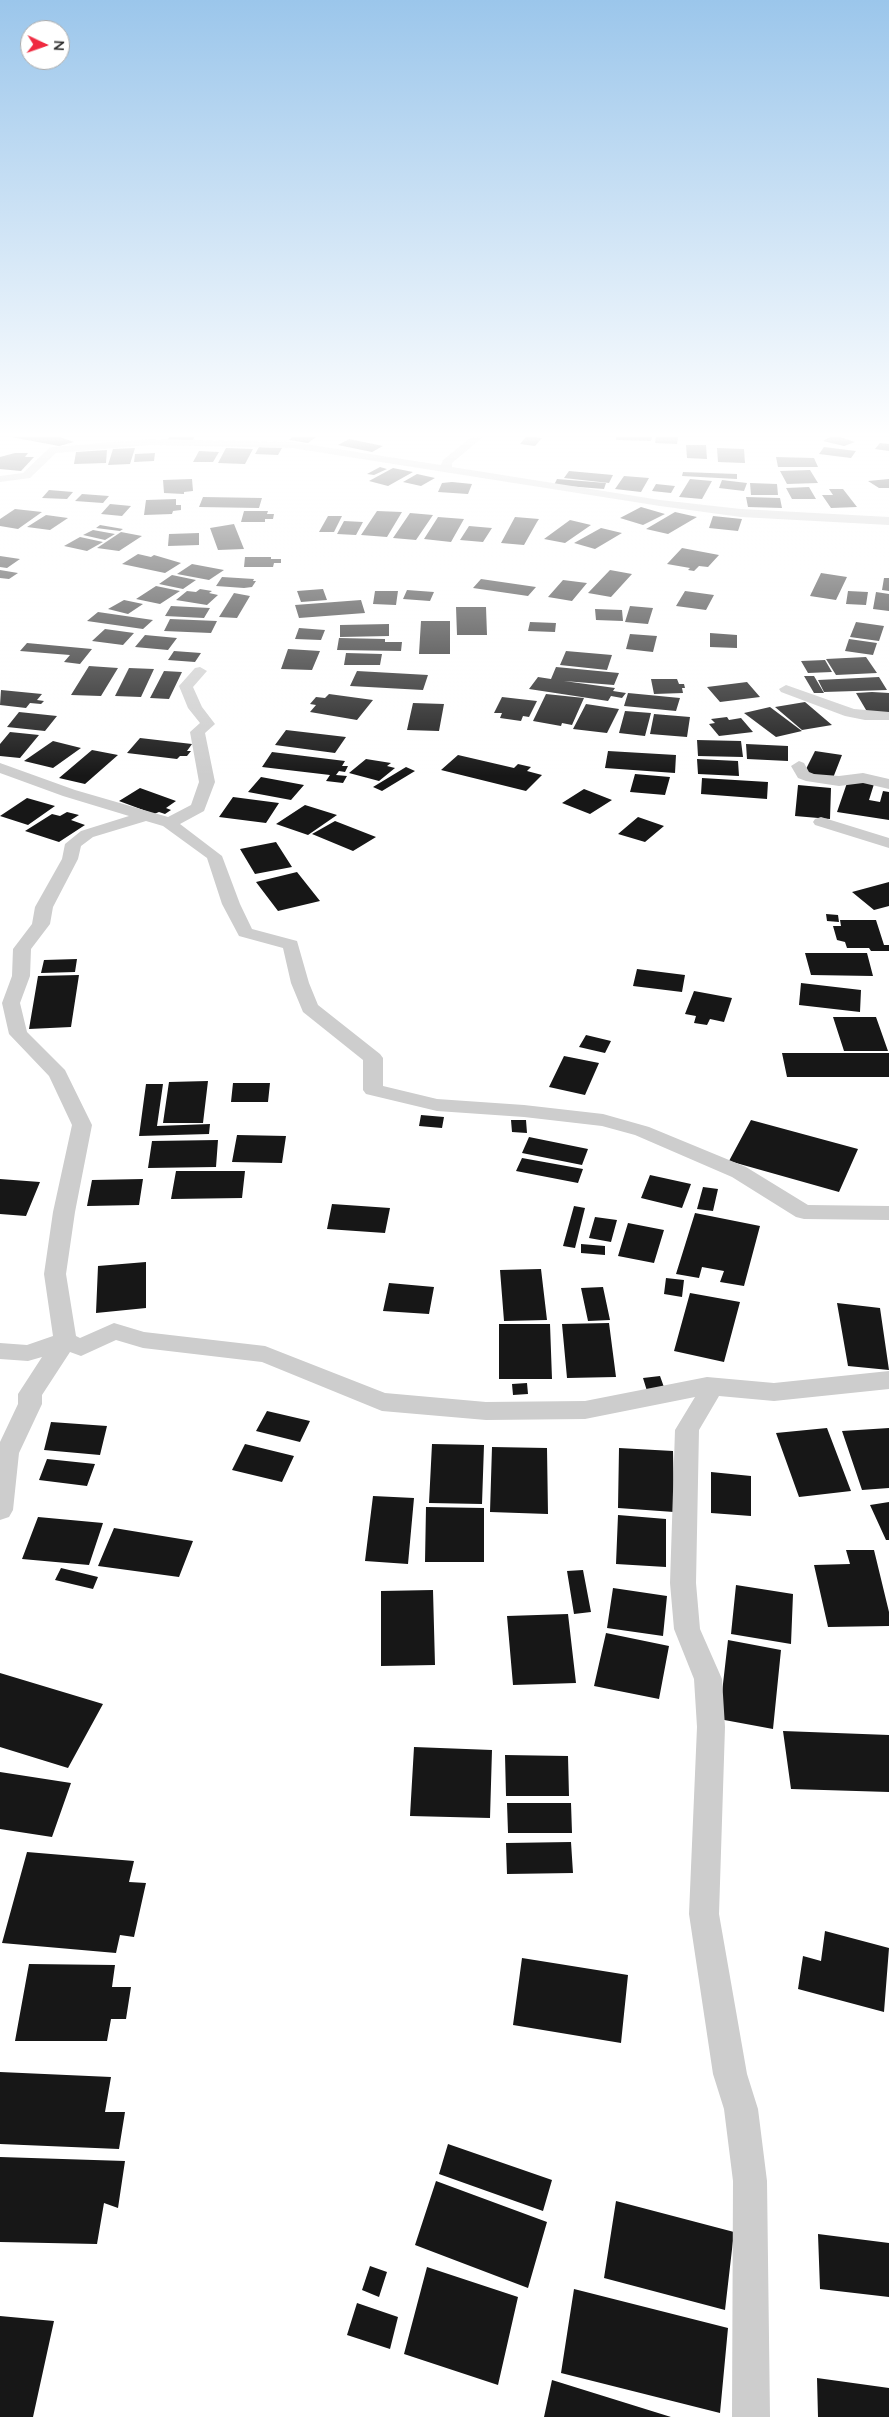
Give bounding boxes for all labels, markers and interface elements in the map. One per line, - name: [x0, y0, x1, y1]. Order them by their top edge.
- north arrow: [20, 20, 70, 70]
- text: N: [51, 40, 68, 52]

